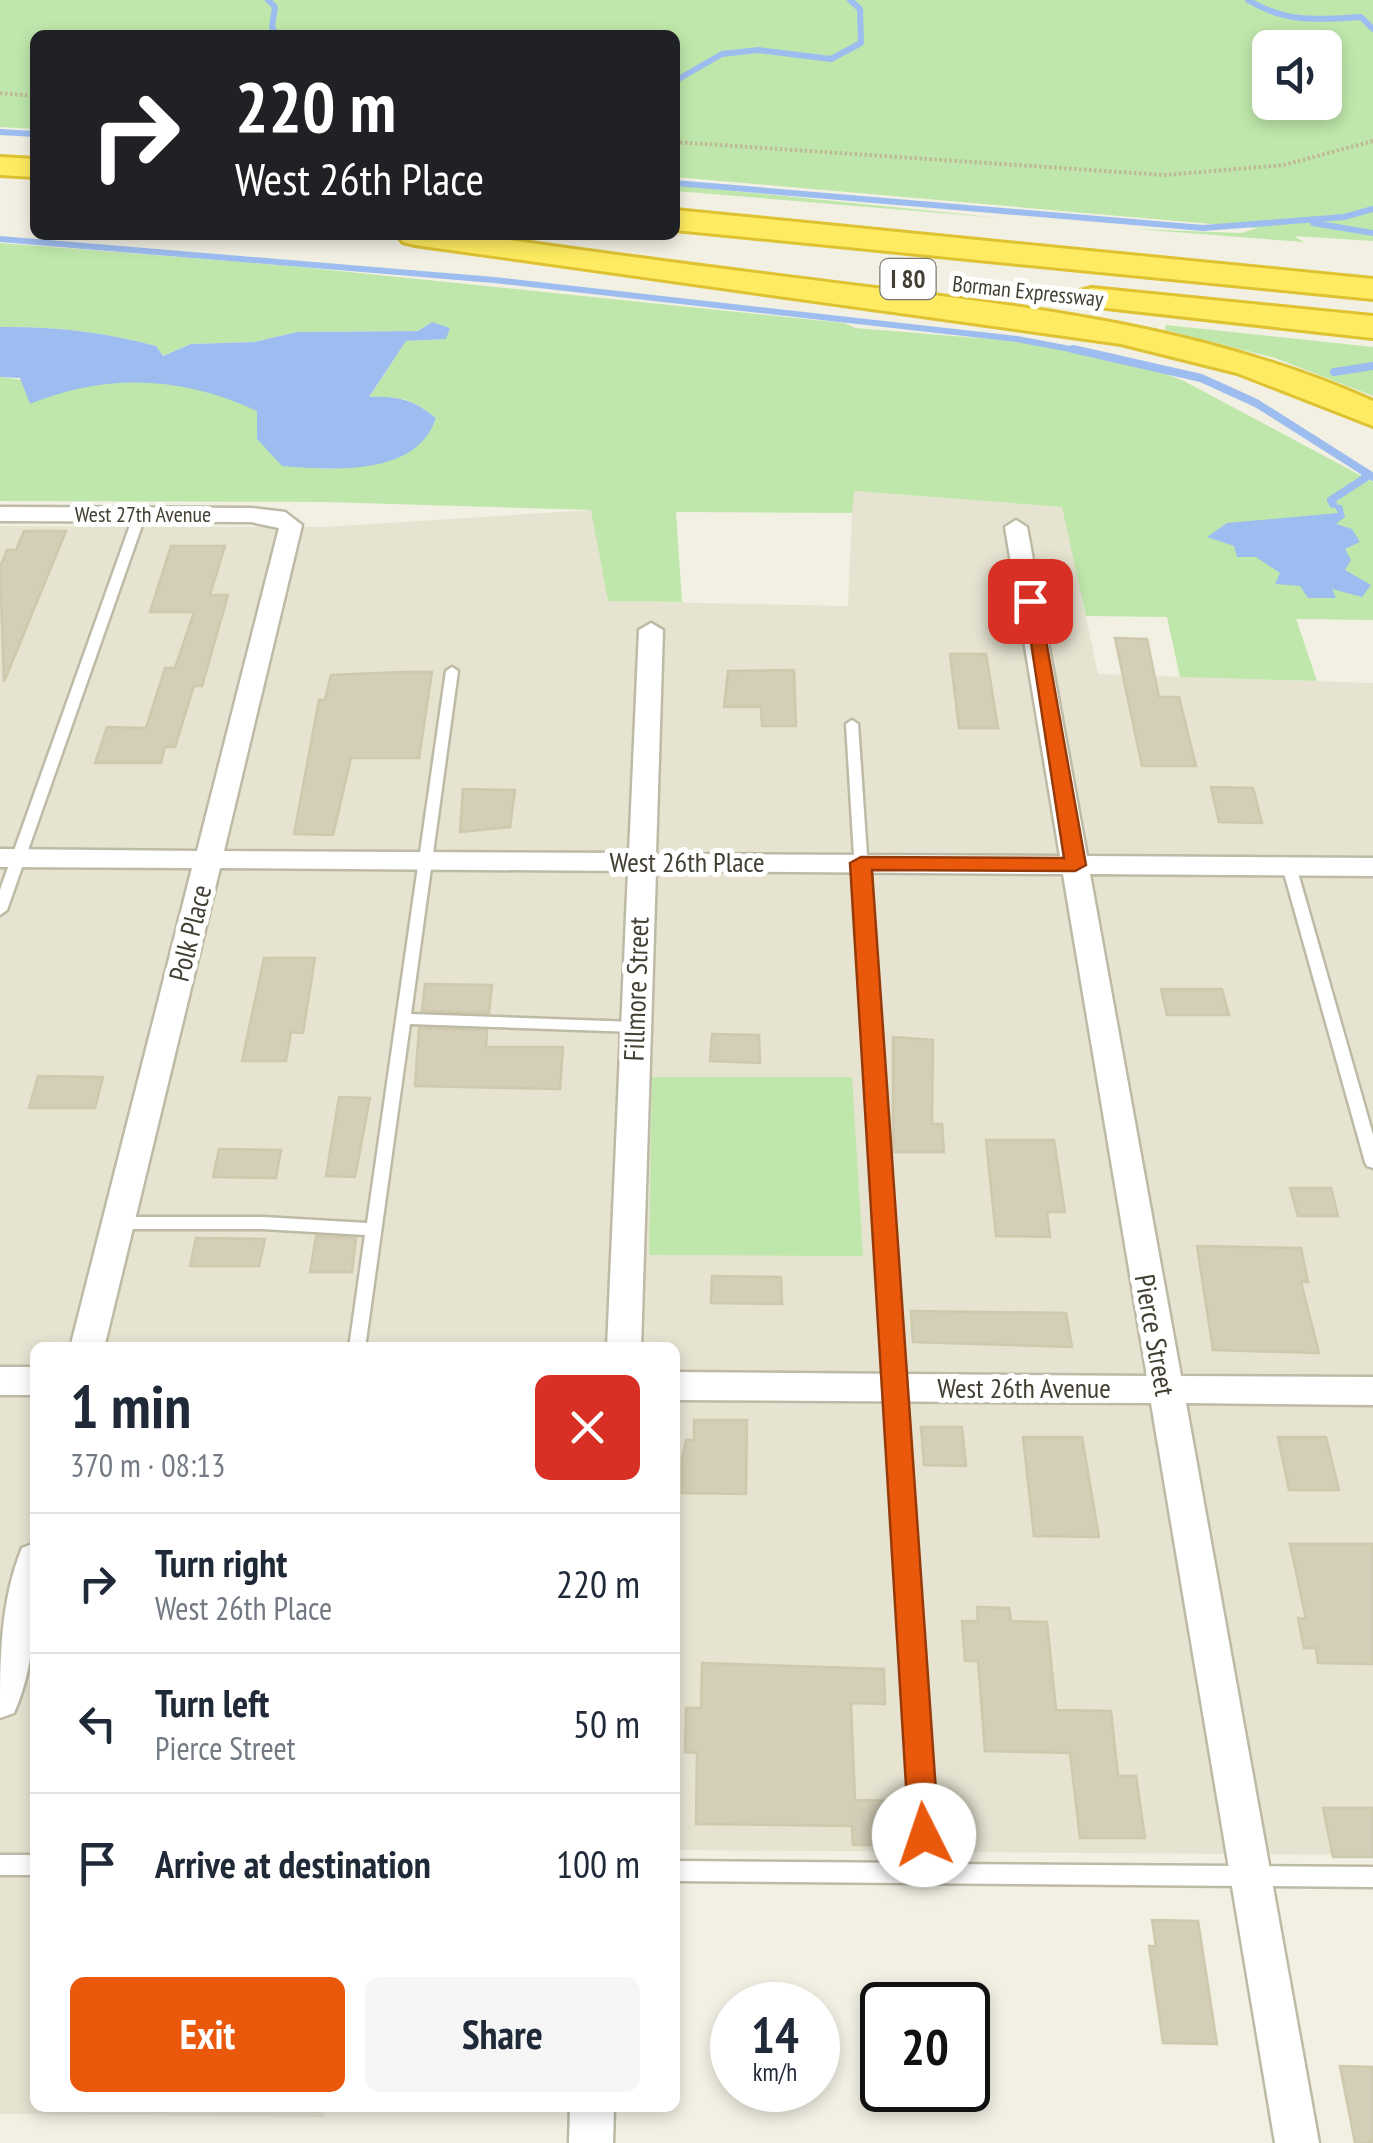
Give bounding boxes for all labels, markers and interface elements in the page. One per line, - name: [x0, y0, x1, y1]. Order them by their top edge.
- map controls: [1252, 30, 1342, 120]
- button: sound: [1252, 30, 1342, 120]
- text: 220 m: [235, 61, 396, 151]
- icon: right: [70, 70, 200, 200]
- text: West 26th Place: [235, 149, 484, 207]
- road number: I 80: [880, 259, 936, 299]
- street label: Borman Expressway: [951, 269, 1105, 313]
- street label: West 27th Avenue: [75, 500, 211, 528]
- pin: [988, 559, 1073, 644]
- icon: arrive: [1003, 574, 1058, 629]
- street label: West 26th Place: [609, 843, 765, 880]
- street label: Polk Place: [160, 881, 219, 985]
- street label: Fillmore Street: [614, 916, 657, 1062]
- street label: Pierce Street: [1127, 1271, 1184, 1399]
- text: 1 min: [70, 1367, 191, 1445]
- street label: West 26th Avenue: [937, 1369, 1111, 1406]
- button: close: [535, 1375, 640, 1480]
- text: 370 m · 08:13: [70, 1444, 225, 1486]
- text: Turn right: [155, 1538, 287, 1587]
- icon: right: [70, 1556, 125, 1611]
- text: 220 m: [556, 1559, 640, 1608]
- text: West 26th Place: [155, 1587, 332, 1629]
- text: Turn left: [155, 1678, 269, 1727]
- icon: left: [70, 1696, 125, 1751]
- text: 50 m: [573, 1699, 640, 1748]
- text: Pierce Street: [155, 1727, 295, 1769]
- position arrow: [872, 1783, 976, 1887]
- icon: arrive: [70, 1836, 125, 1891]
- text: Arrive at destination: [155, 1839, 431, 1888]
- text: 100 m: [556, 1839, 640, 1888]
- button: Exit: [70, 1977, 345, 2092]
- button: Share: [365, 1977, 640, 2092]
- speed limit sign: 20: [860, 1982, 990, 2112]
- text: 14: [751, 2002, 799, 2067]
- text: km/h: [753, 2056, 797, 2088]

